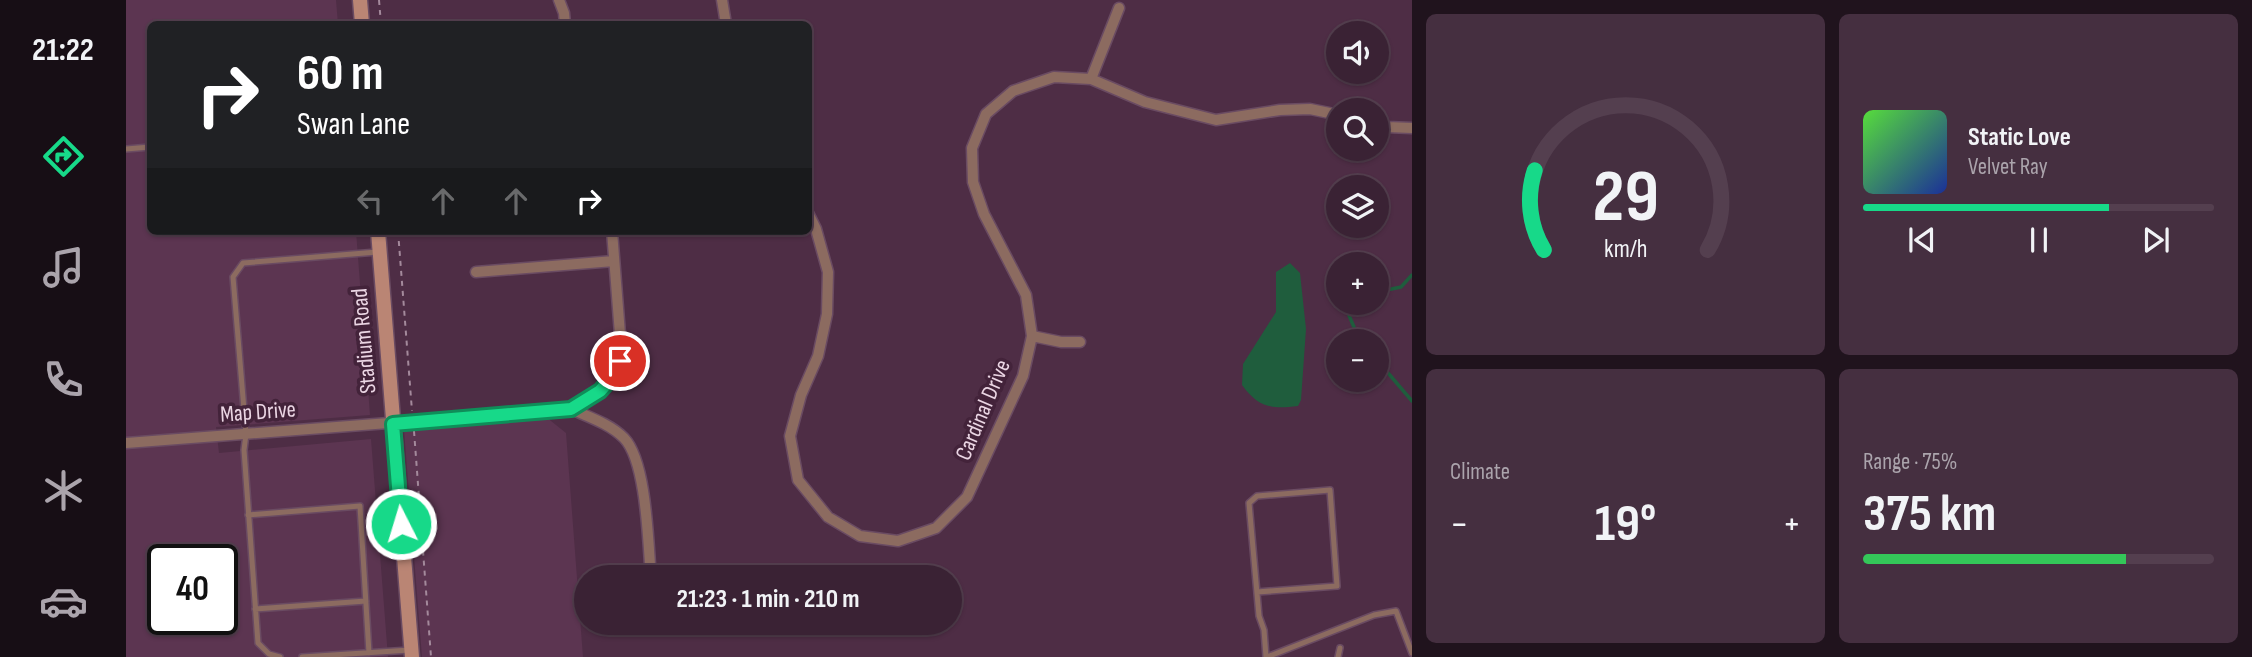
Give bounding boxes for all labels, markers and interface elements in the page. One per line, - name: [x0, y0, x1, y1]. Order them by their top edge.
- map controls: [1326, 21, 1389, 392]
- button: sound: [1326, 21, 1389, 84]
- text: 21:22: [32, 31, 94, 70]
- text: 60 m: [297, 45, 384, 104]
- icon: right: [182, 49, 273, 140]
- button: search: [1326, 98, 1389, 161]
- text: Swan Lane: [297, 105, 410, 144]
- text: Static Love: [1968, 122, 2071, 153]
- icon: directions: [39, 132, 88, 181]
- text: Velvet Ray: [1968, 153, 2048, 181]
- text: 29: [1592, 155, 1659, 243]
- button: layers: [1326, 175, 1389, 238]
- icon: left: [351, 182, 389, 220]
- icon: ahead: [424, 182, 462, 220]
- icon: ahead: [497, 182, 535, 220]
- icon: right: [570, 182, 608, 220]
- icon: previous: [1903, 221, 1941, 259]
- icon: pause: [2020, 221, 2058, 259]
- icon: next: [2137, 221, 2175, 259]
- text: km/h: [1604, 234, 1647, 265]
- icon: music: [39, 243, 88, 292]
- button: +: [1326, 252, 1389, 315]
- street label: Stadium Road: [345, 287, 383, 395]
- button: −: [1326, 329, 1389, 392]
- pin: [590, 331, 650, 391]
- icon: arrive: [601, 342, 639, 380]
- icon: phone: [39, 355, 88, 404]
- street label: Cardinal Drive: [949, 356, 1017, 464]
- street label: Map Drive: [219, 395, 297, 429]
- text: Range · 75%: [1863, 448, 1957, 476]
- text: Climate: [1450, 458, 1510, 486]
- icon: climate: [39, 466, 88, 515]
- text: 375 km: [1863, 483, 1996, 546]
- position arrow: [364, 487, 438, 561]
- text: 19°: [1595, 493, 1656, 556]
- text: −: [1450, 502, 1469, 547]
- text: +: [1782, 502, 1801, 547]
- speed limit sign: 40: [147, 544, 238, 635]
- icon: car: [39, 577, 88, 626]
- text: 21:23 · 1 min · 210 m: [677, 584, 859, 615]

